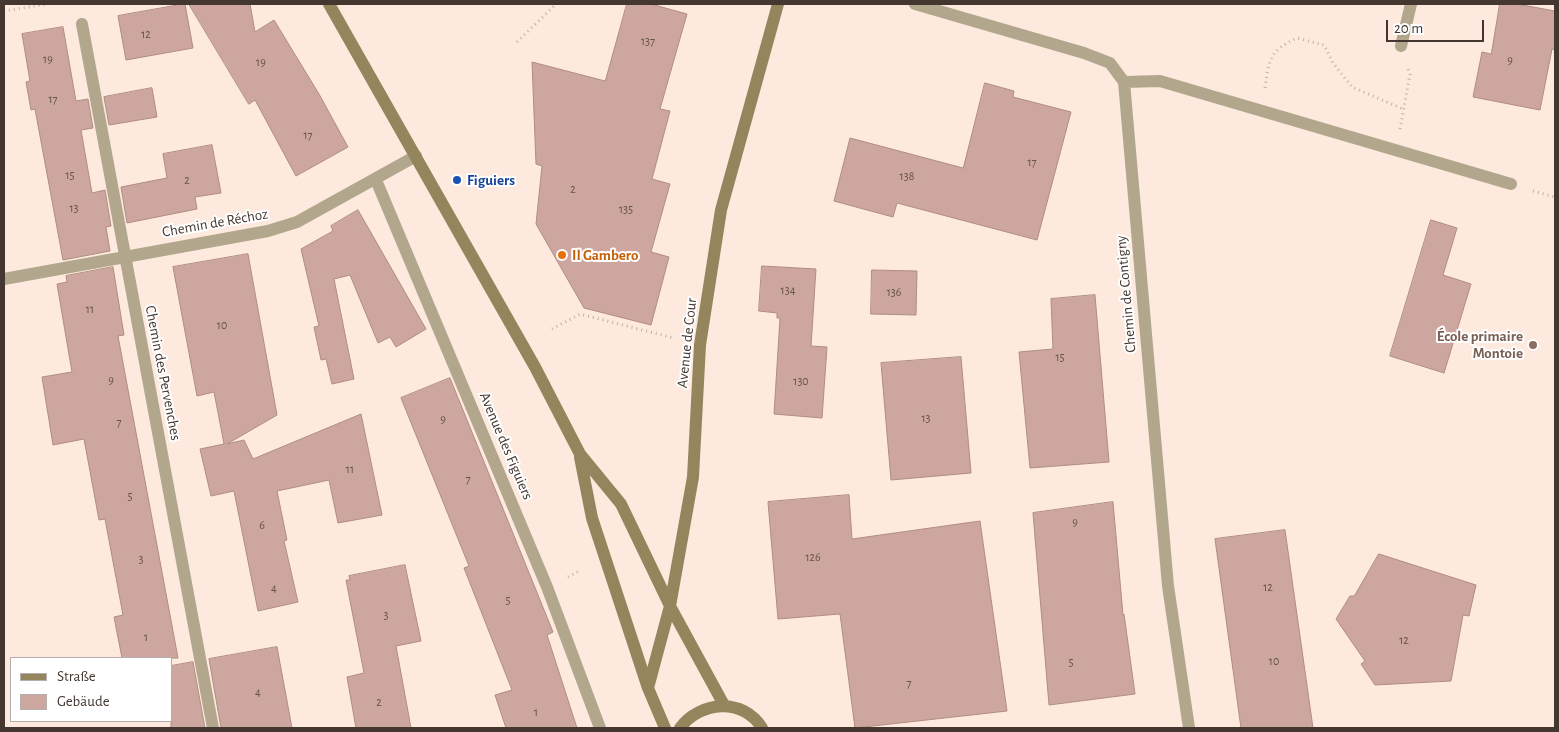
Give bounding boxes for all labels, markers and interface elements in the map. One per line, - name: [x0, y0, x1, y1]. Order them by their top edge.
- scale bar: [1389, 10, 1486, 42]
- text: 20 m: [1394, 21, 1423, 36]
- house number: 12: [141, 27, 151, 41]
- house number: 137: [641, 34, 655, 48]
- house number: 19: [43, 52, 53, 66]
- house number: 9: [1507, 53, 1513, 67]
- house number: 19: [256, 55, 266, 69]
- house number: 17: [48, 92, 58, 106]
- house number: 17: [303, 128, 313, 142]
- house number: 17: [1027, 155, 1037, 169]
- house number: 15: [65, 168, 75, 182]
- house number: 138: [900, 169, 914, 183]
- place label: Figuiers: [467, 171, 515, 189]
- house number: 2: [184, 173, 190, 187]
- marker: Figuiers: [451, 174, 463, 186]
- house number: 2: [570, 182, 576, 196]
- house number: 13: [69, 201, 79, 215]
- house number: 135: [619, 202, 633, 216]
- street label: Chemin de Réchoz: [161, 205, 269, 241]
- street label: Chemin de Contigny: [1112, 235, 1140, 353]
- place label: Il Gambero: [572, 246, 638, 264]
- marker: Il Gambero: [556, 249, 568, 261]
- house number: 134: [781, 283, 795, 297]
- house number: 136: [887, 285, 901, 299]
- street label: Avenue de Cour: [673, 297, 701, 389]
- house number: 11: [86, 302, 94, 316]
- street label: Chemin des Pervenches: [141, 304, 185, 442]
- house number: 10: [217, 318, 227, 332]
- place label: École primaire Montoie: [1437, 327, 1523, 362]
- marker: École primaire Montoie: [1527, 339, 1539, 351]
- house number: 15: [1055, 350, 1065, 364]
- house number: 9: [108, 373, 114, 387]
- house number: 130: [793, 374, 809, 388]
- street label: Avenue des Figuiers: [475, 390, 537, 502]
- house number: 13: [921, 411, 931, 425]
- house number: 9: [440, 412, 446, 426]
- house number: 7: [116, 415, 122, 429]
- house number: 11: [346, 462, 354, 476]
- house number: 7: [465, 472, 471, 486]
- house number: 5: [127, 489, 133, 503]
- house number: 9: [1072, 515, 1078, 529]
- house number: 6: [259, 518, 265, 532]
- house number: 126: [805, 550, 821, 564]
- house number: 3: [139, 552, 143, 566]
- house number: 12: [1263, 580, 1273, 594]
- house number: 4: [271, 581, 277, 595]
- house number: 5: [505, 593, 511, 607]
- house number: 3: [384, 608, 388, 622]
- house number: 1: [144, 630, 148, 644]
- house number: 12: [1399, 633, 1409, 647]
- house number: 10: [1269, 654, 1279, 668]
- house number: 5: [1068, 655, 1074, 669]
- legend: [10, 657, 172, 722]
- text: Straße: [57, 669, 96, 684]
- house number: 7: [906, 676, 912, 690]
- house number: 4: [255, 685, 261, 699]
- text: Gebäude: [57, 694, 110, 709]
- house number: 2: [376, 695, 382, 709]
- house number: 1: [534, 705, 538, 719]

